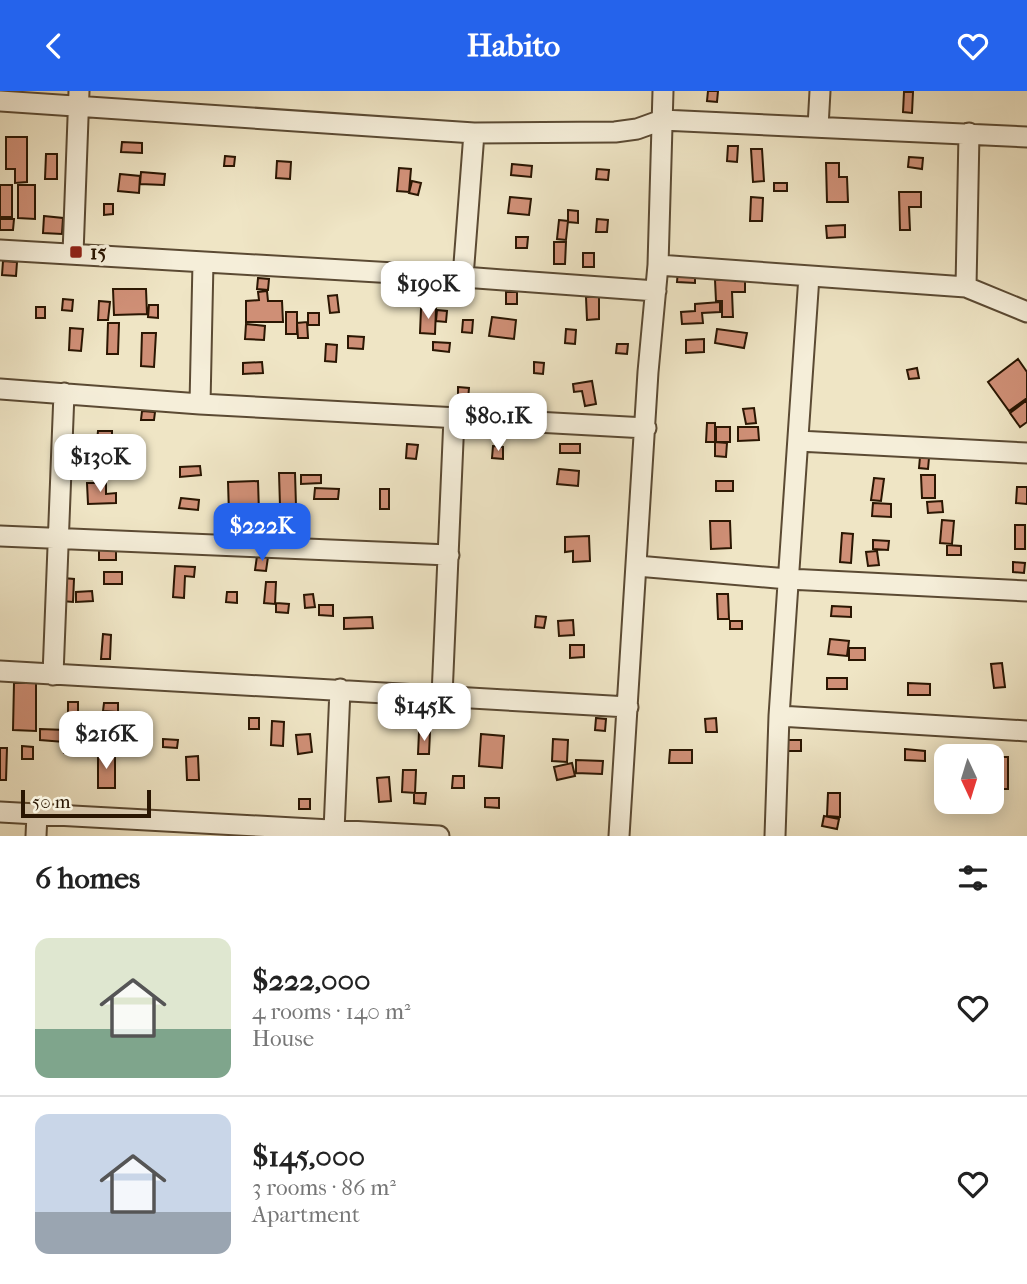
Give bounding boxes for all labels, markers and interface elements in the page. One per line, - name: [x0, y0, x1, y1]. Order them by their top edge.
- icon: back: [35, 27, 73, 65]
- text: Habito: [467, 27, 560, 64]
- icon: heart: [954, 27, 992, 65]
- place label: 15: [90, 240, 107, 264]
- marker: 15: [68, 244, 84, 260]
- pin: $190K: [379, 261, 477, 321]
- text: $190K: [397, 270, 459, 297]
- pin: $80.1K: [441, 393, 555, 453]
- text: $80.1K: [465, 402, 531, 429]
- pin: $130K: [51, 435, 149, 494]
- text: $130K: [70, 443, 130, 470]
- pin: $222K: [213, 503, 311, 563]
- text: $222K: [230, 512, 294, 539]
- pin: $145K: [375, 683, 473, 743]
- text: $145K: [394, 692, 454, 719]
- pin: $216K: [57, 711, 155, 771]
- text: $216K: [75, 720, 137, 747]
- north arrow: [934, 744, 1004, 814]
- map controls: [934, 744, 1004, 814]
- scale bar: [21, 787, 150, 819]
- text: 50 m: [32, 791, 71, 813]
- icon: filters: [954, 859, 992, 897]
- text: 6 homes: [35, 861, 140, 896]
- text: $222,000: [252, 963, 371, 998]
- icon: home: [91, 966, 175, 1050]
- icon: heart: [954, 989, 992, 1027]
- text: 4 rooms · 140 m²: [252, 998, 411, 1025]
- text: House: [252, 1025, 314, 1052]
- text: $145,000: [252, 1139, 365, 1174]
- icon: home: [91, 1142, 175, 1226]
- icon: heart: [954, 1165, 992, 1203]
- text: 3 rooms · 86 m²: [252, 1174, 396, 1201]
- text: Apartment: [252, 1201, 360, 1228]

